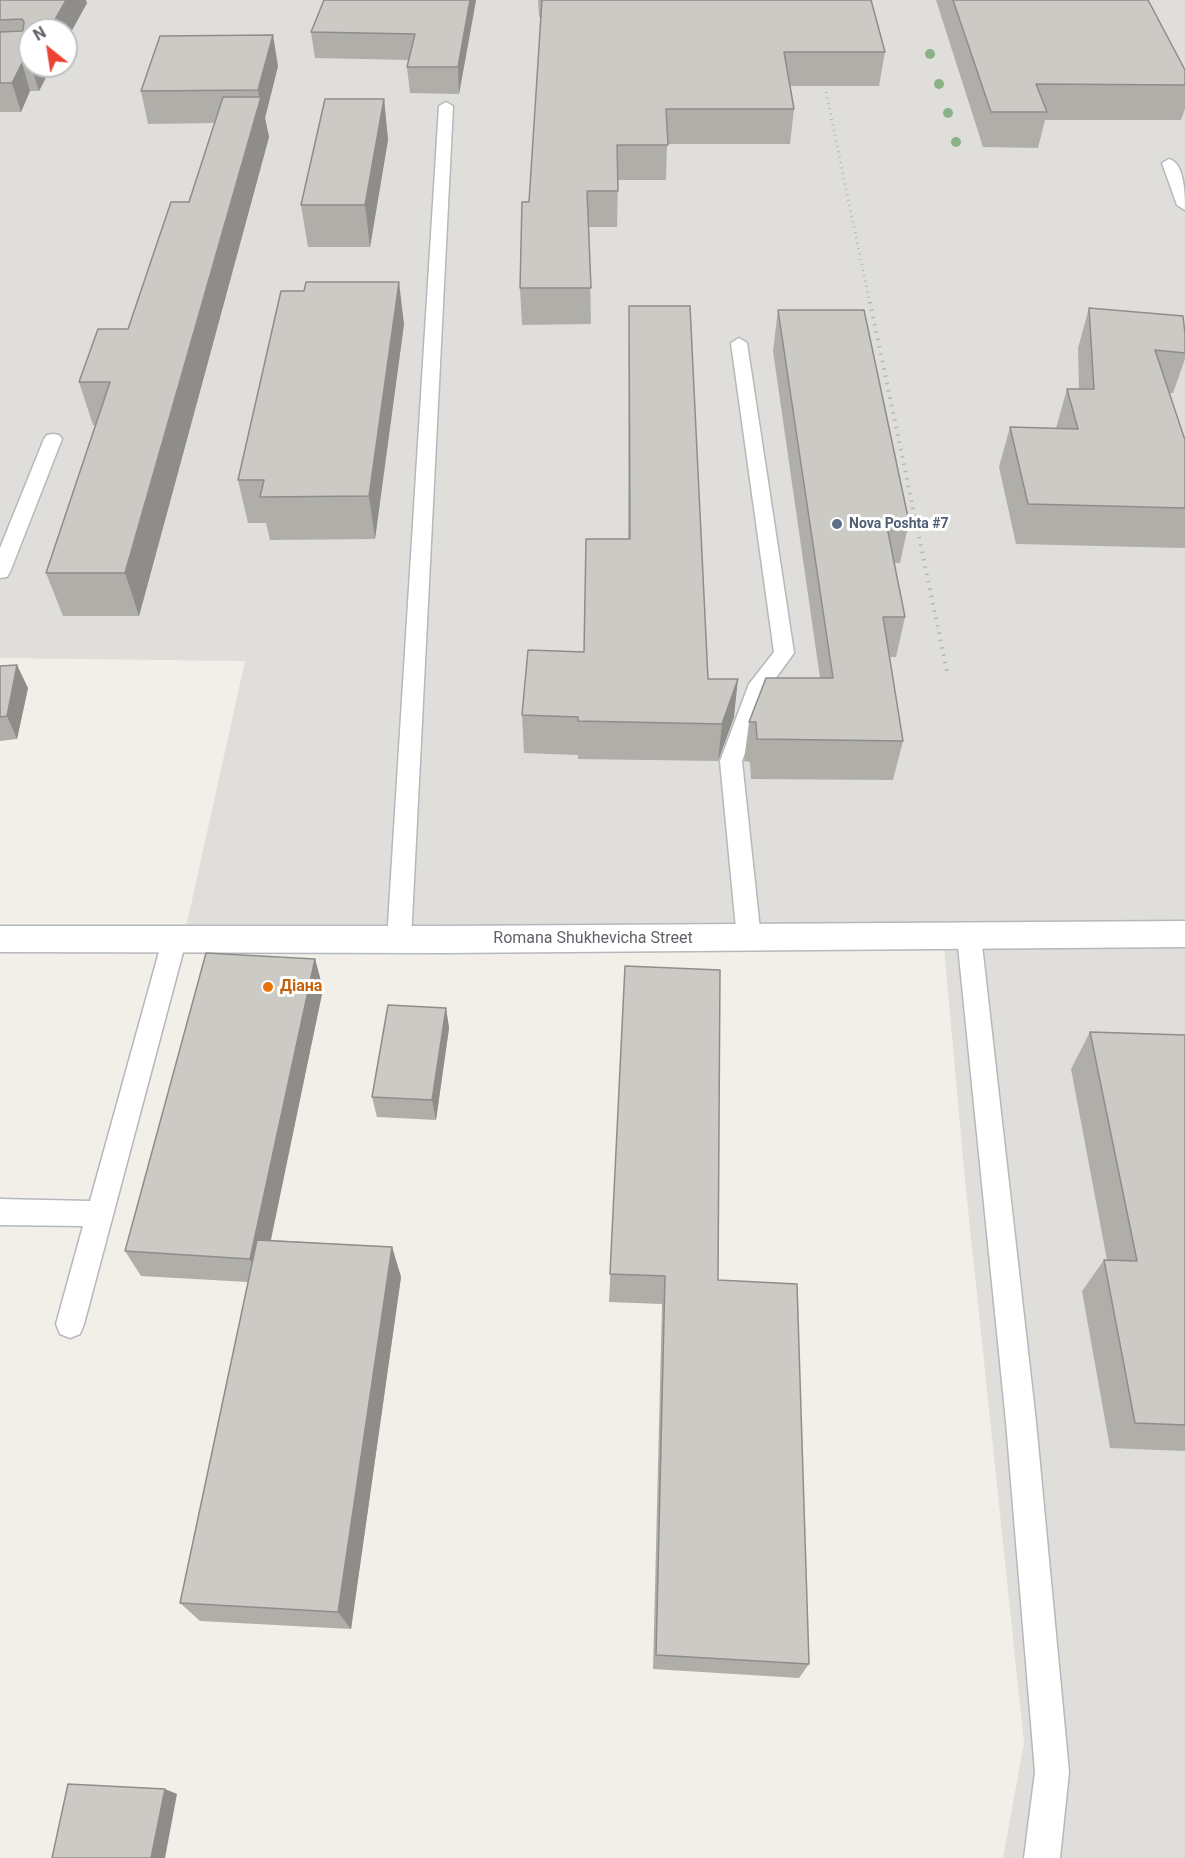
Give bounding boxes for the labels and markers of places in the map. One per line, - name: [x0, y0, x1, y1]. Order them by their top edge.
- place label: Nova Poshta #7: [849, 516, 949, 532]
- marker: Nova Poshta #7: [830, 517, 844, 531]
- place label: Діана: [280, 977, 322, 997]
- marker: Діана: [261, 980, 275, 994]

